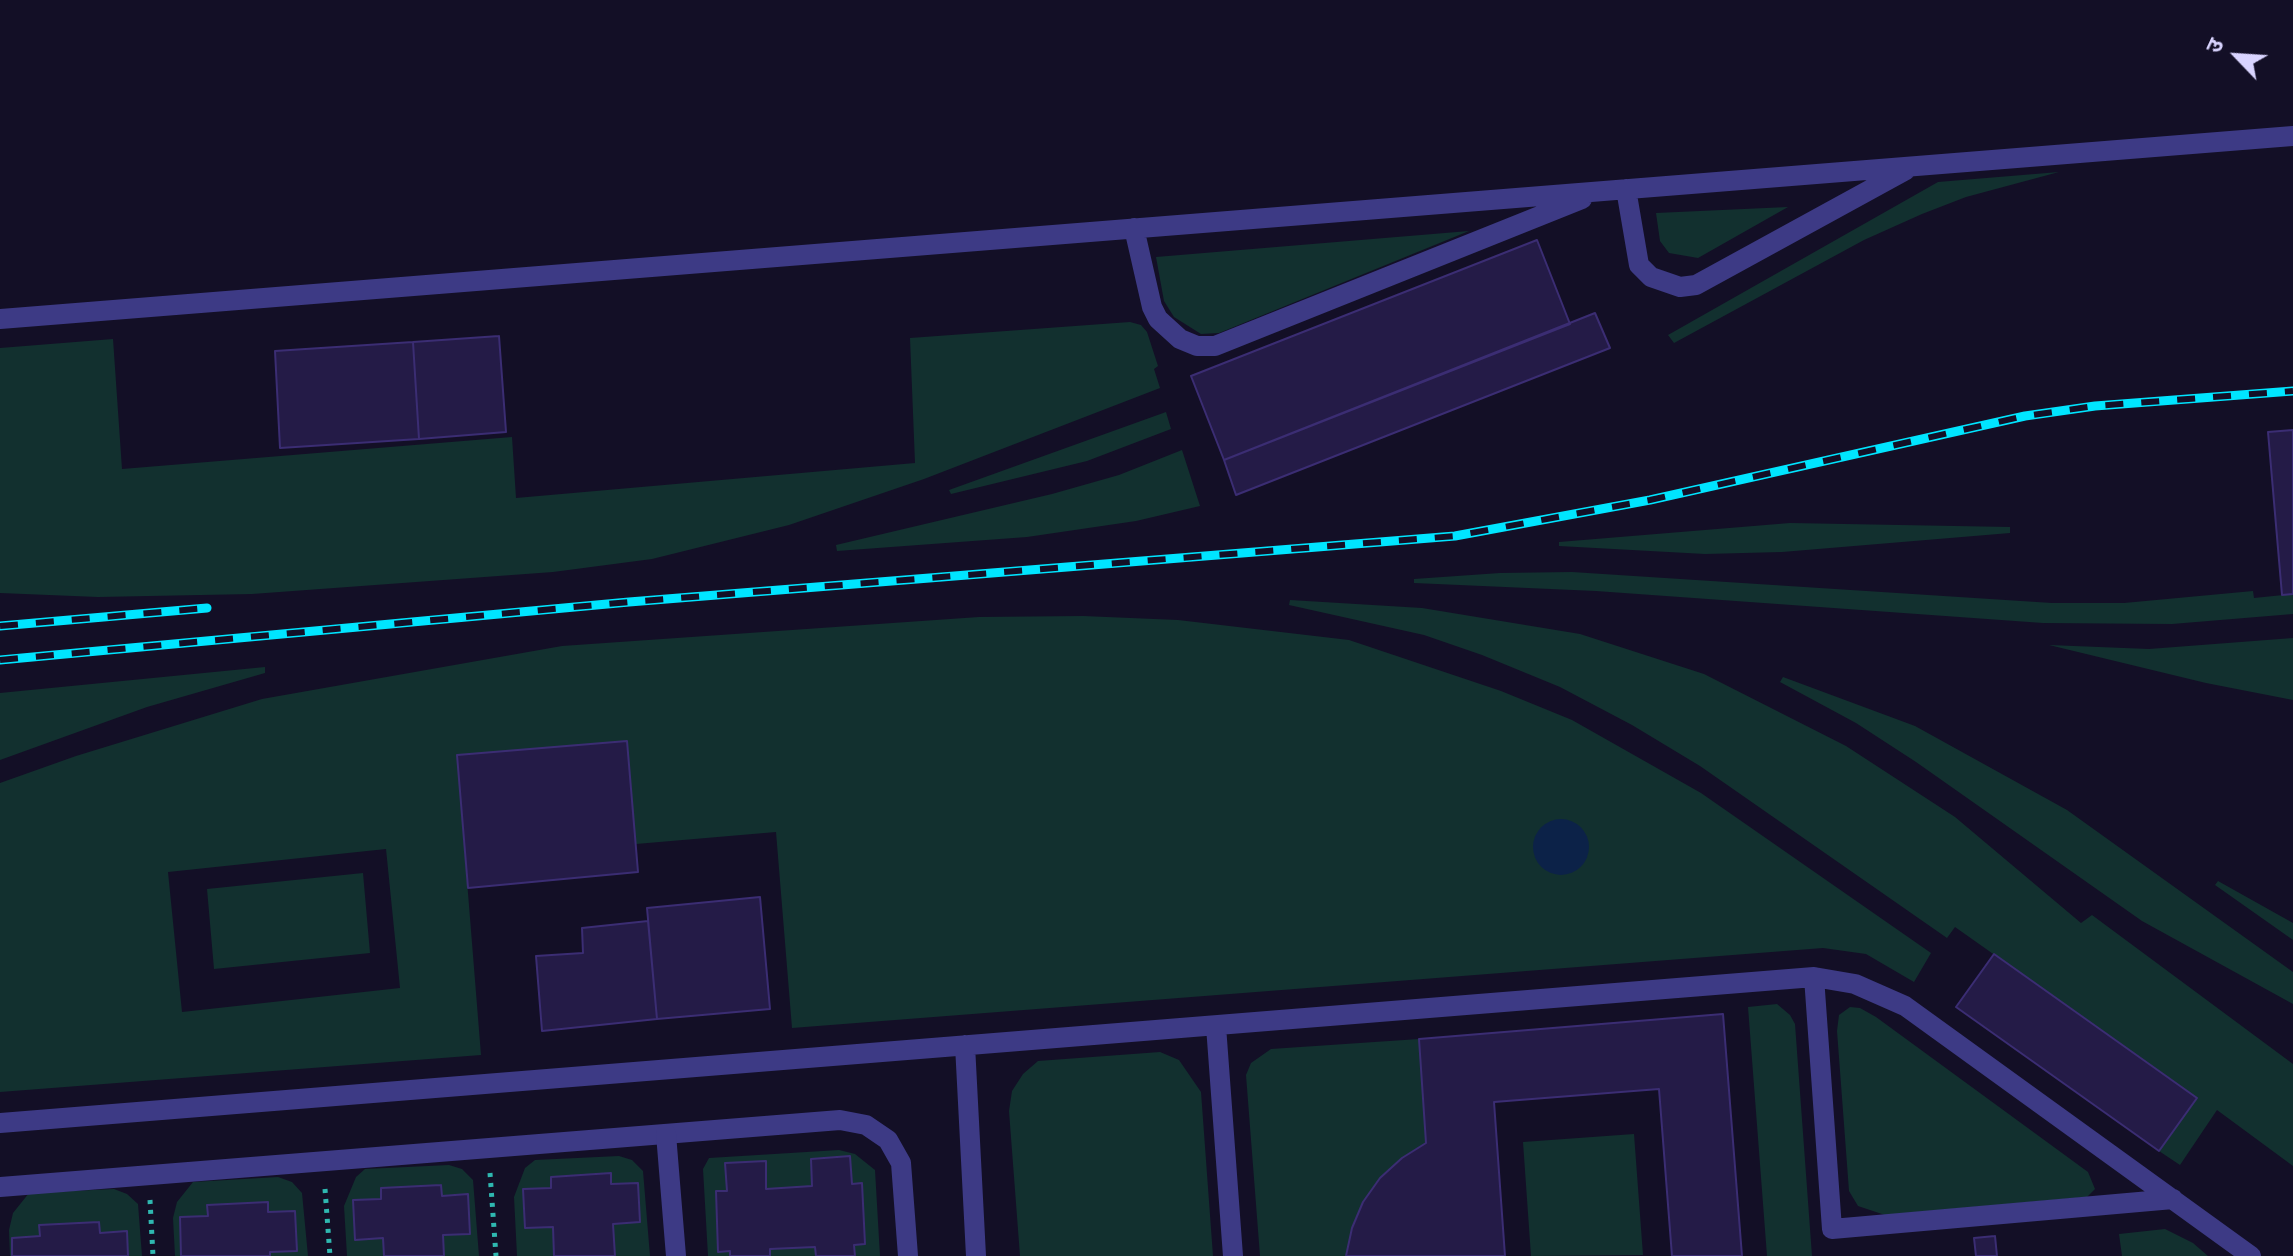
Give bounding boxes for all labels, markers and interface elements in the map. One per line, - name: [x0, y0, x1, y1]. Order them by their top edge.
- north arrow: [2197, 16, 2277, 96]
- text: उ: [2200, 34, 2230, 57]

